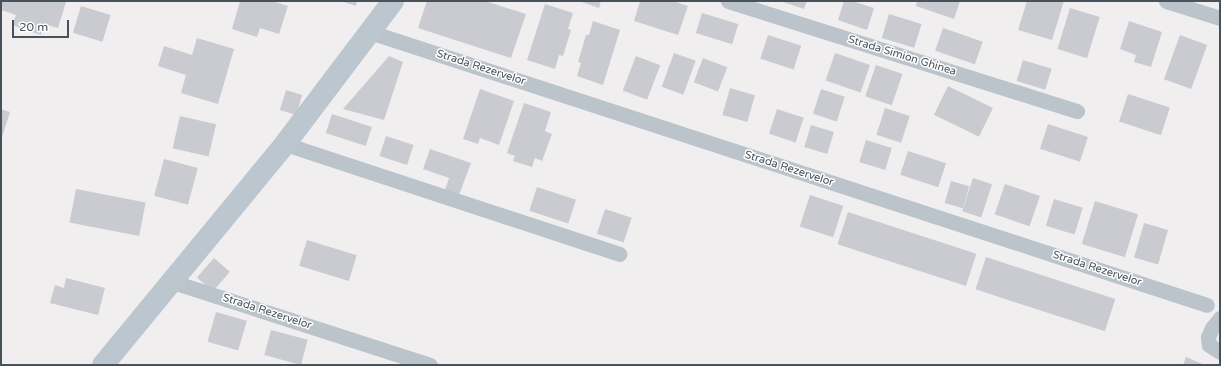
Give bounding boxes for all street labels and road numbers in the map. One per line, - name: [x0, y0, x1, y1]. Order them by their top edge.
- street label: Strada Simion Ghinea: [846, 33, 958, 79]
- street label: Strada Rezervelor: [435, 47, 527, 89]
- street label: Strada Rezervelor: [743, 148, 835, 190]
- street label: Strada Rezervelor: [1051, 248, 1143, 290]
- street label: Strada Rezervelor: [221, 291, 313, 333]

